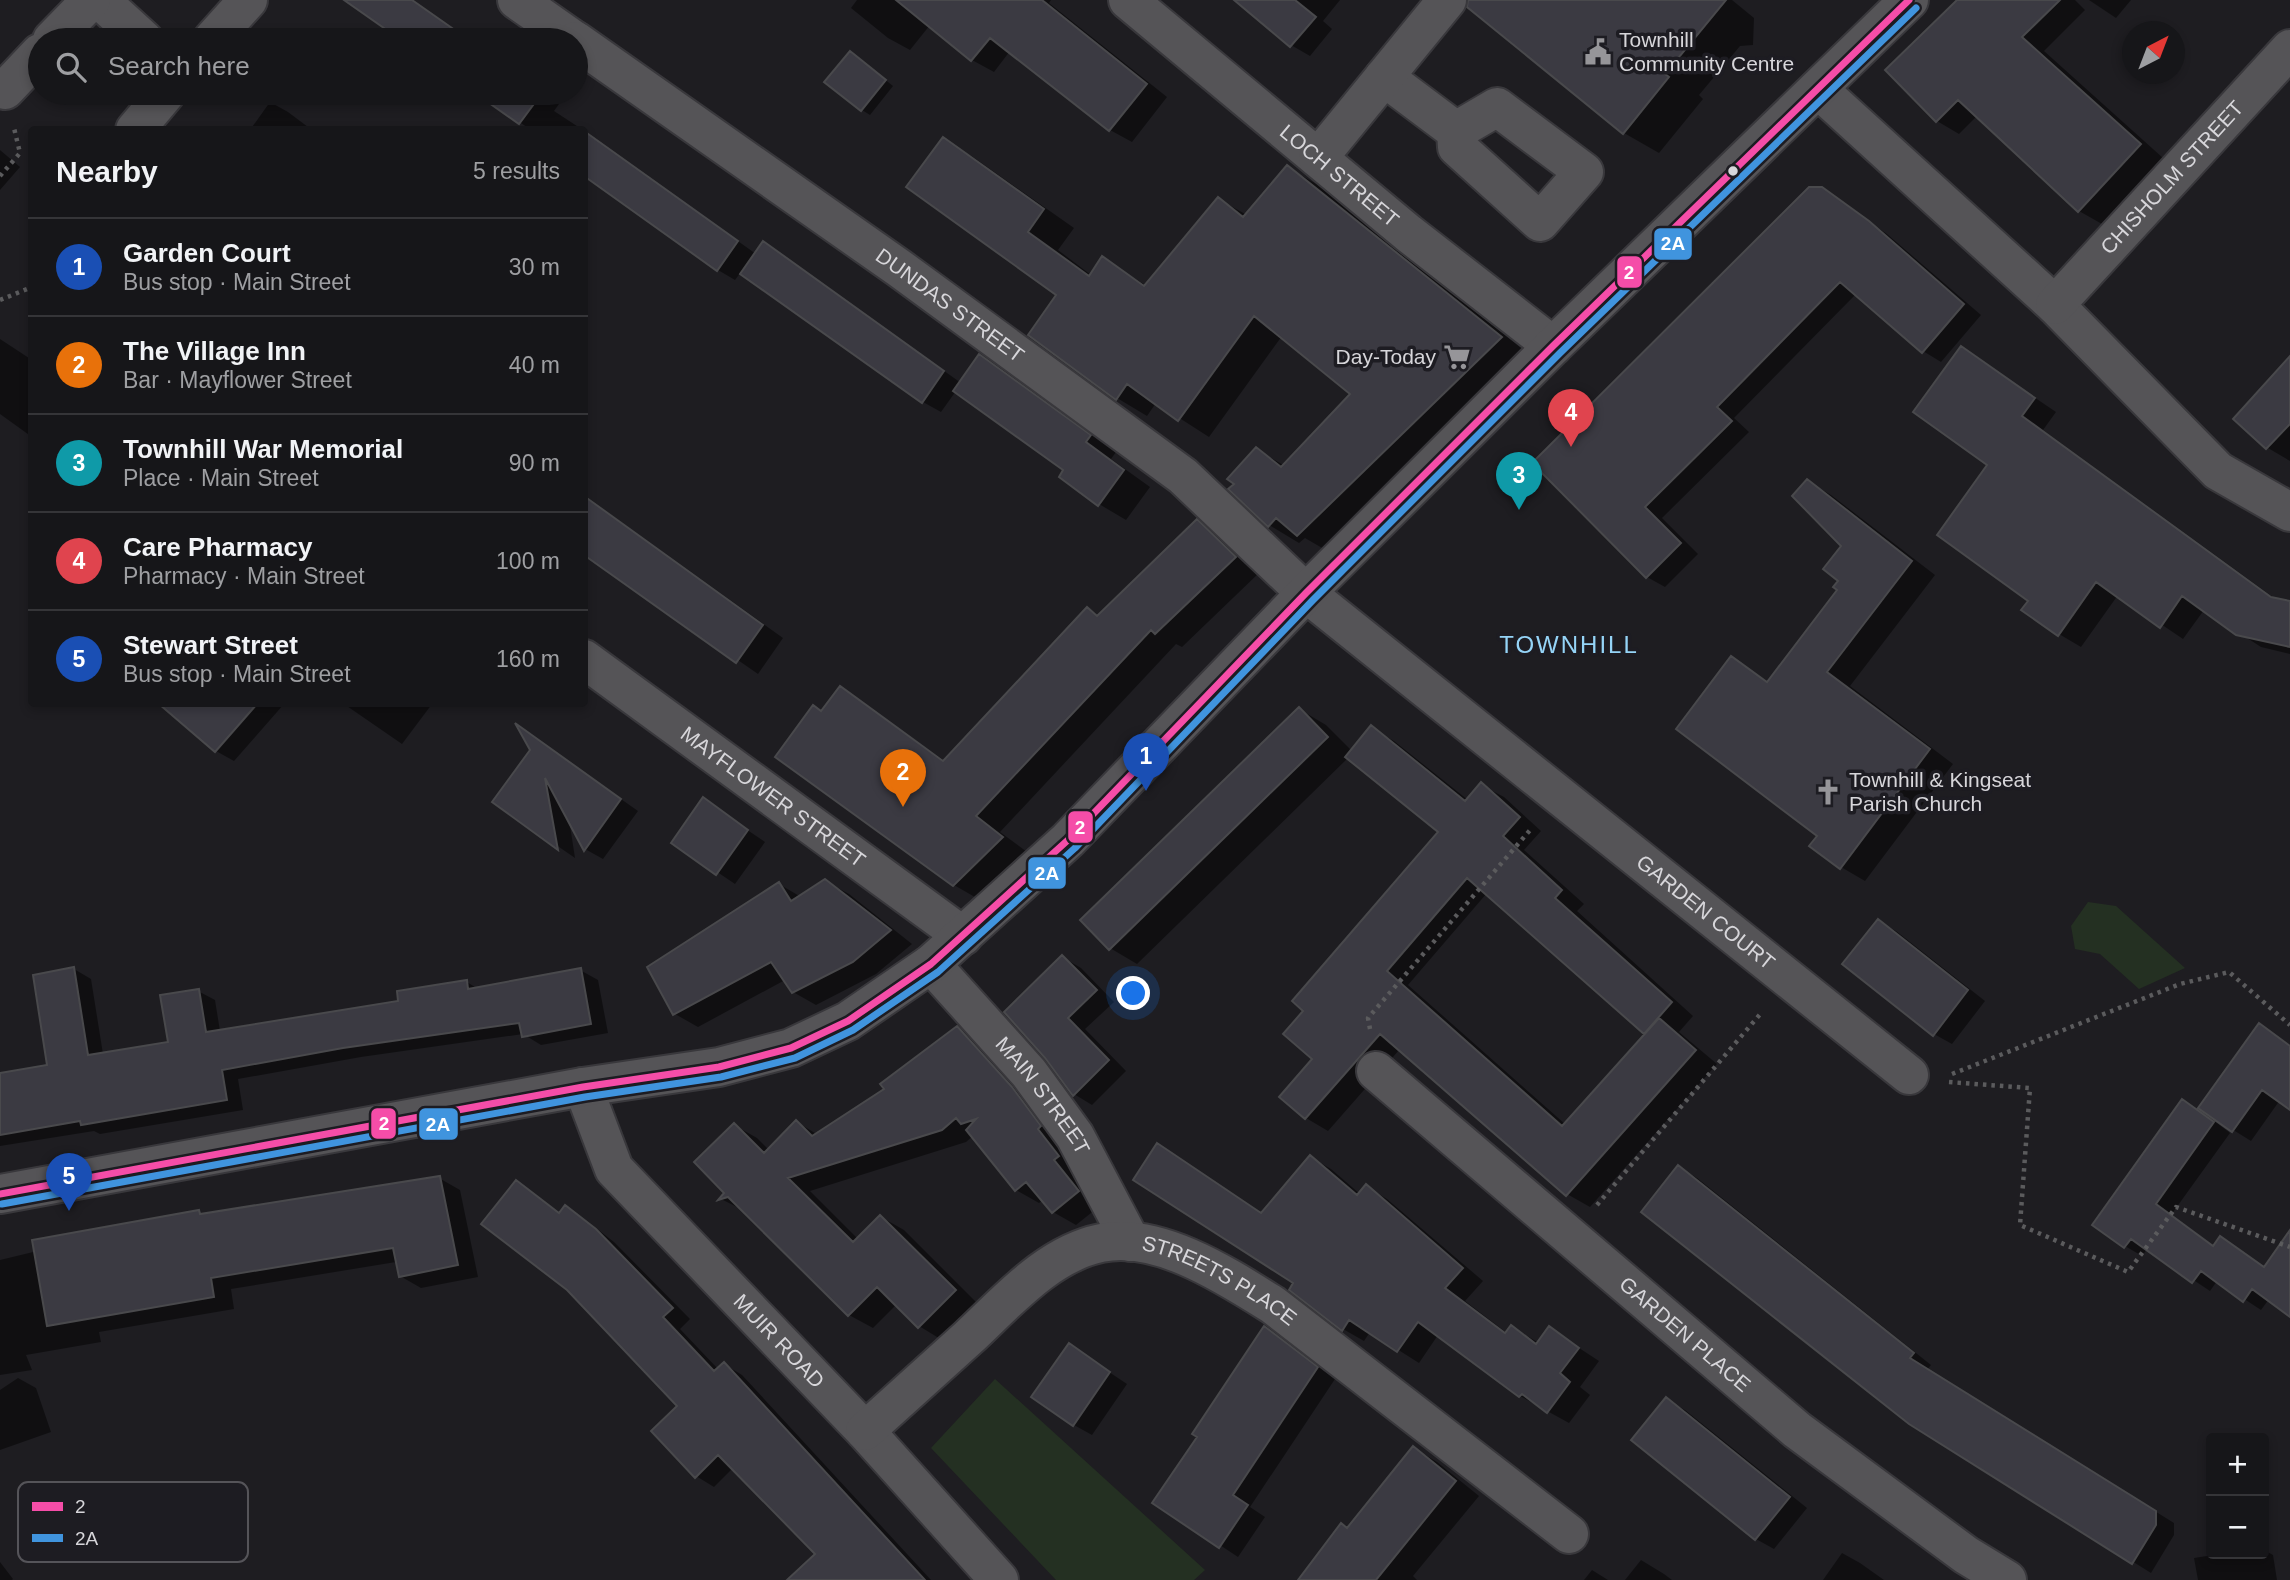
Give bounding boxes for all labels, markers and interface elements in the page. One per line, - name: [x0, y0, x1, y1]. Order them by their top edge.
- north arrow: [2122, 21, 2185, 84]
- search box: [28, 28, 588, 105]
- place label: Townhill Community Centre: [1619, 28, 1794, 75]
- public building icon: Townhill Community Centre: [1583, 37, 1613, 67]
- icon: search: [52, 48, 90, 86]
- text: Search here: [108, 51, 250, 81]
- street label: CHISHOLM STREET: [2096, 96, 2248, 259]
- street label: LOCH STREET: [1276, 120, 1404, 232]
- text: Nearby: [56, 155, 158, 188]
- text: 5 results: [473, 158, 560, 184]
- unlabelled marker: [1726, 164, 1740, 178]
- line badge: 2A: [1653, 227, 1693, 261]
- text: 2A: [1661, 233, 1685, 254]
- text: Garden Court: [123, 238, 291, 268]
- street label: DUNDAS STREET: [872, 244, 1029, 367]
- text: 1: [73, 254, 85, 280]
- text: 30 m: [509, 254, 560, 280]
- line badge: 2: [1616, 255, 1643, 289]
- text: 2: [1624, 262, 1634, 283]
- text: Bus stop · Main Street: [123, 269, 351, 295]
- text: The Village Inn: [123, 336, 306, 366]
- supermarket icon: Day-Today: [1442, 342, 1472, 372]
- place label: Day-Today: [1336, 345, 1436, 368]
- text: 2: [73, 352, 85, 378]
- text: 40 m: [509, 352, 560, 378]
- text: Bar · Mayflower Street: [123, 367, 352, 393]
- pin: 4: [1548, 389, 1594, 447]
- text: Townhill War Memorial: [123, 434, 403, 464]
- text: 3: [73, 450, 85, 476]
- text: 90 m: [509, 450, 560, 476]
- pin: 3: [1496, 452, 1542, 510]
- text: Place · Main Street: [123, 465, 319, 491]
- text: Care Pharmacy: [123, 532, 312, 562]
- text: 4: [73, 548, 85, 574]
- text: 100 m: [496, 548, 560, 574]
- text: Pharmacy · Main Street: [123, 563, 365, 589]
- text: Stewart Street: [123, 630, 298, 660]
- district label: TOWNHILL: [1499, 631, 1639, 658]
- text: 5: [73, 646, 85, 672]
- text: 160 m: [496, 646, 560, 672]
- text: Bus stop · Main Street: [123, 661, 351, 687]
- street label: MAYFLOWER STREET: [677, 722, 870, 872]
- pin: 1: [1123, 733, 1169, 791]
- pin: 2: [880, 749, 926, 807]
- place label: Townhill & Kingseat Parish Church: [1849, 768, 2031, 815]
- church icon: Townhill & Kingseat Parish Church: [1813, 777, 1843, 807]
- line badge: 2: [1067, 810, 1094, 844]
- text: 2: [1075, 817, 1085, 838]
- street label: GARDEN COURT: [1632, 850, 1780, 974]
- line badge: 2A: [1027, 856, 1067, 890]
- text: 2A: [1035, 863, 1059, 884]
- your location: [1116, 976, 1150, 1010]
- street label: MAIN STREET: [991, 1032, 1095, 1158]
- line badge: 2: [370, 1107, 397, 1140]
- line badge: 2A: [418, 1107, 459, 1141]
- text: 2: [379, 1113, 389, 1134]
- text: 2A: [426, 1114, 450, 1135]
- pin: 5: [46, 1153, 92, 1211]
- street label: STREETS PLACE: [1140, 1231, 1301, 1330]
- street label: GARDEN PLACE: [1615, 1272, 1755, 1396]
- street label: MUIR ROAD: [729, 1289, 829, 1392]
- map controls: [2206, 1433, 2269, 1559]
- button: +: [2206, 1433, 2269, 1496]
- legend: [18, 1482, 248, 1562]
- text: 2: [75, 1496, 86, 1517]
- button: −: [2206, 1496, 2269, 1559]
- text: 2A: [75, 1528, 99, 1549]

